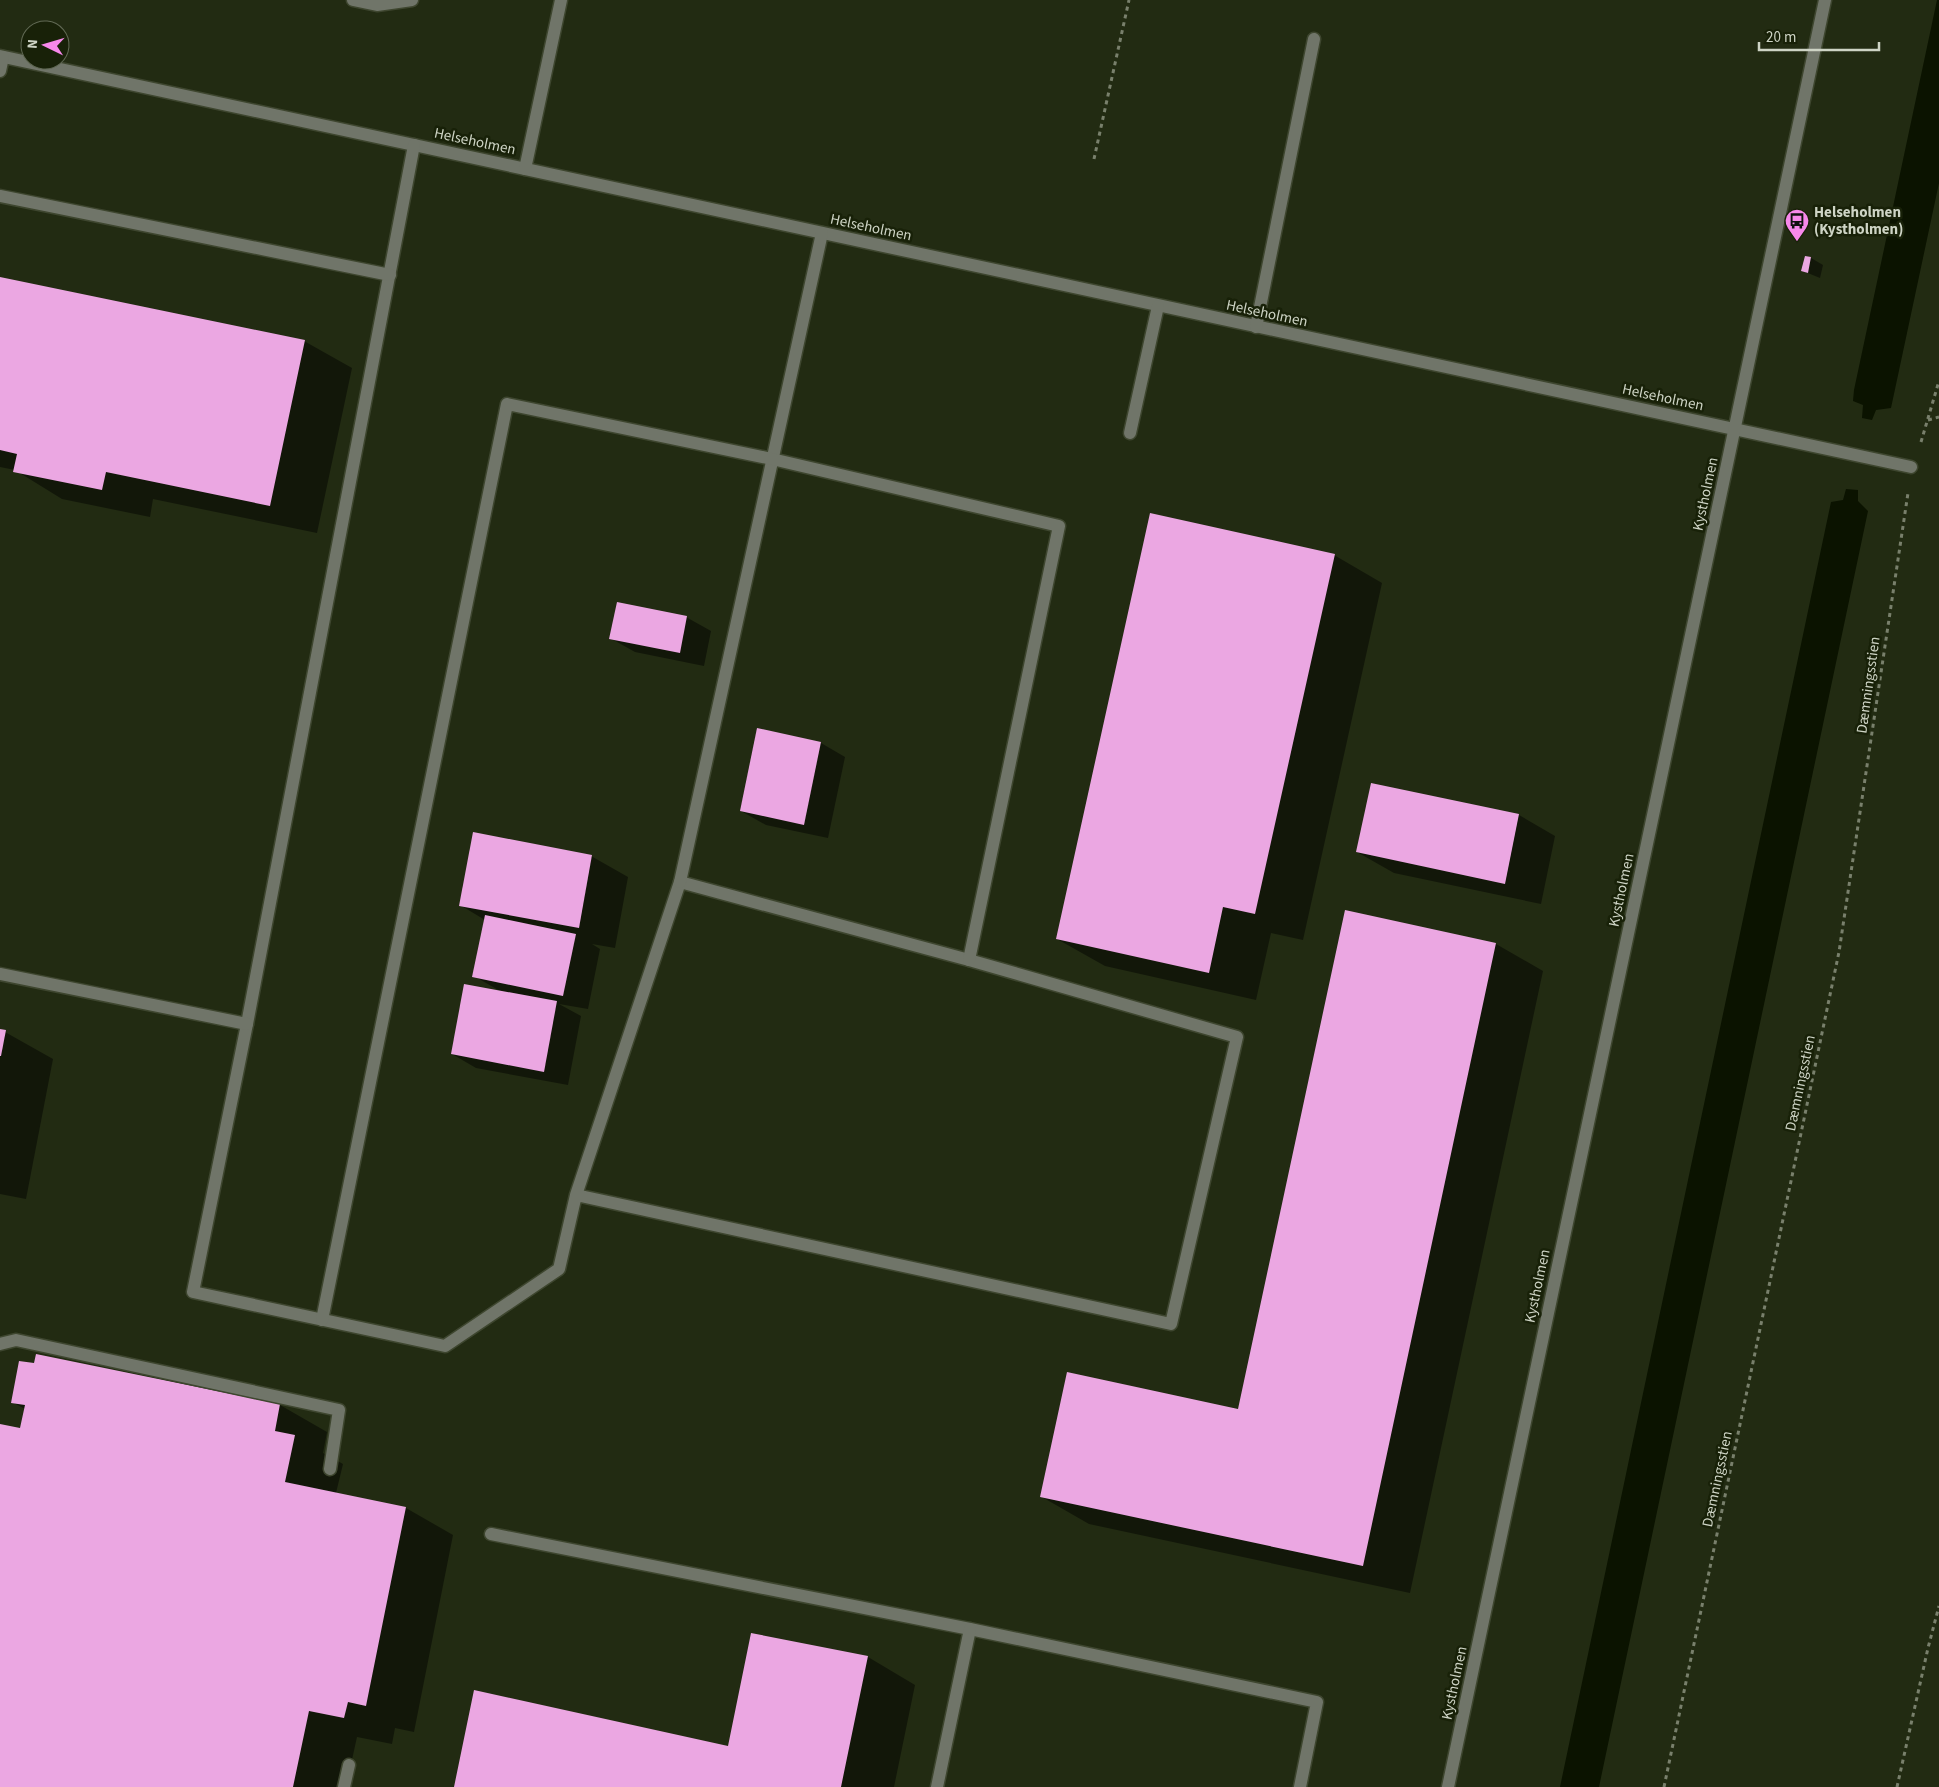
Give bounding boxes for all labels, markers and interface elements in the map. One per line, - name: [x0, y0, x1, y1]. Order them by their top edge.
- north arrow: [20, 20, 70, 70]
- scale bar: [1759, 20, 1879, 52]
- text: 20 m: [1766, 27, 1796, 48]
- text: N: [23, 38, 43, 49]
- street label: Helseholmen: [432, 123, 518, 160]
- place label: Helseholmen (Kystholmen): [1814, 202, 1903, 240]
- bus stop icon: Helseholmen (Kystholmen): [1784, 208, 1810, 242]
- street label: Helseholmen: [828, 209, 914, 246]
- street label: Helseholmen: [1224, 295, 1310, 332]
- street label: Helseholmen: [1620, 379, 1706, 416]
- street label: Kystholmen: [1687, 455, 1724, 533]
- street label: Dæmningsstien: [1851, 635, 1886, 735]
- street label: Kystholmen: [1603, 851, 1640, 929]
- street label: Dæmningsstien: [1780, 1033, 1821, 1133]
- street label: Kystholmen: [1519, 1247, 1556, 1325]
- street label: Dæmningsstien: [1697, 1429, 1738, 1529]
- street label: Kystholmen: [1436, 1644, 1473, 1722]

